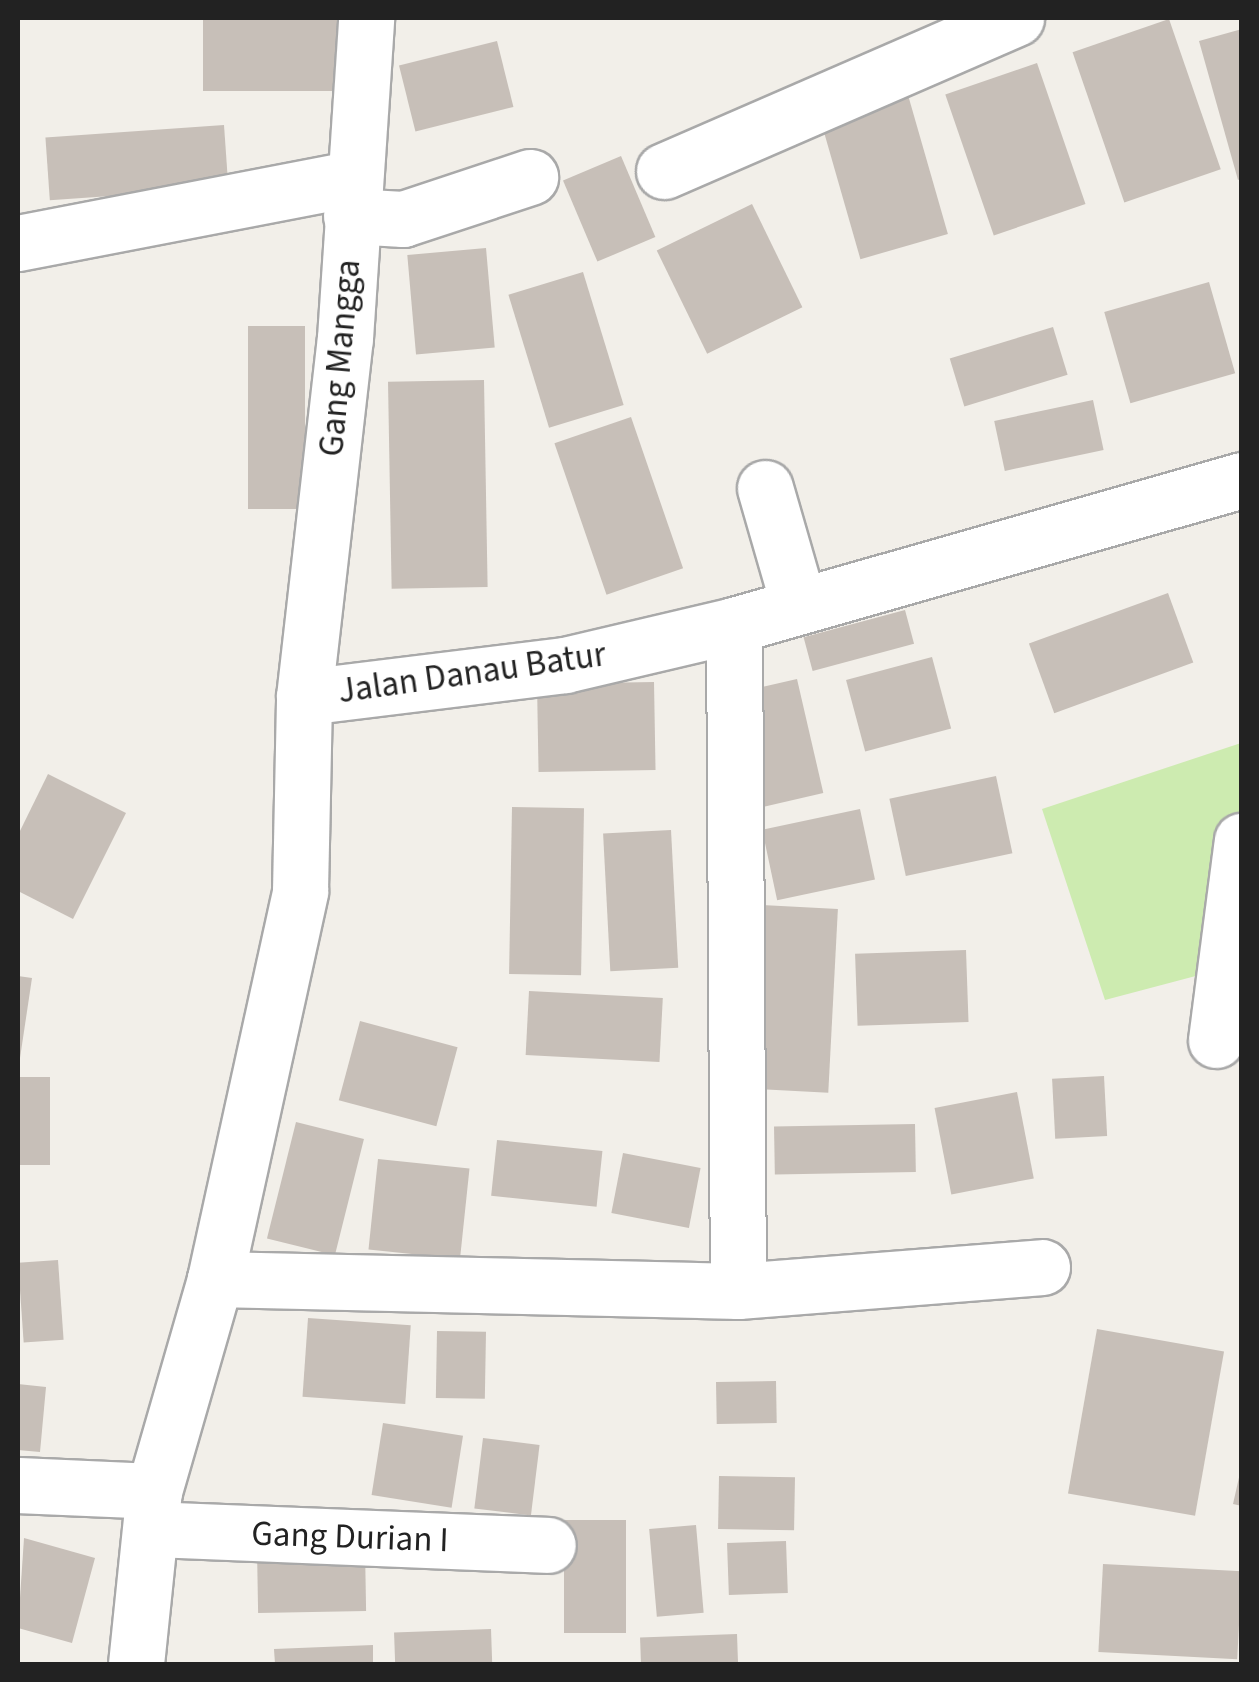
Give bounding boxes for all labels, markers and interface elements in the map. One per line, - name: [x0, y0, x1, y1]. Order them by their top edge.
- street label: Gang Mangga: [310, 258, 370, 458]
- street label: Jalan Danau Batur: [335, 633, 609, 713]
- street label: Gang Durian I: [251, 1513, 449, 1561]

